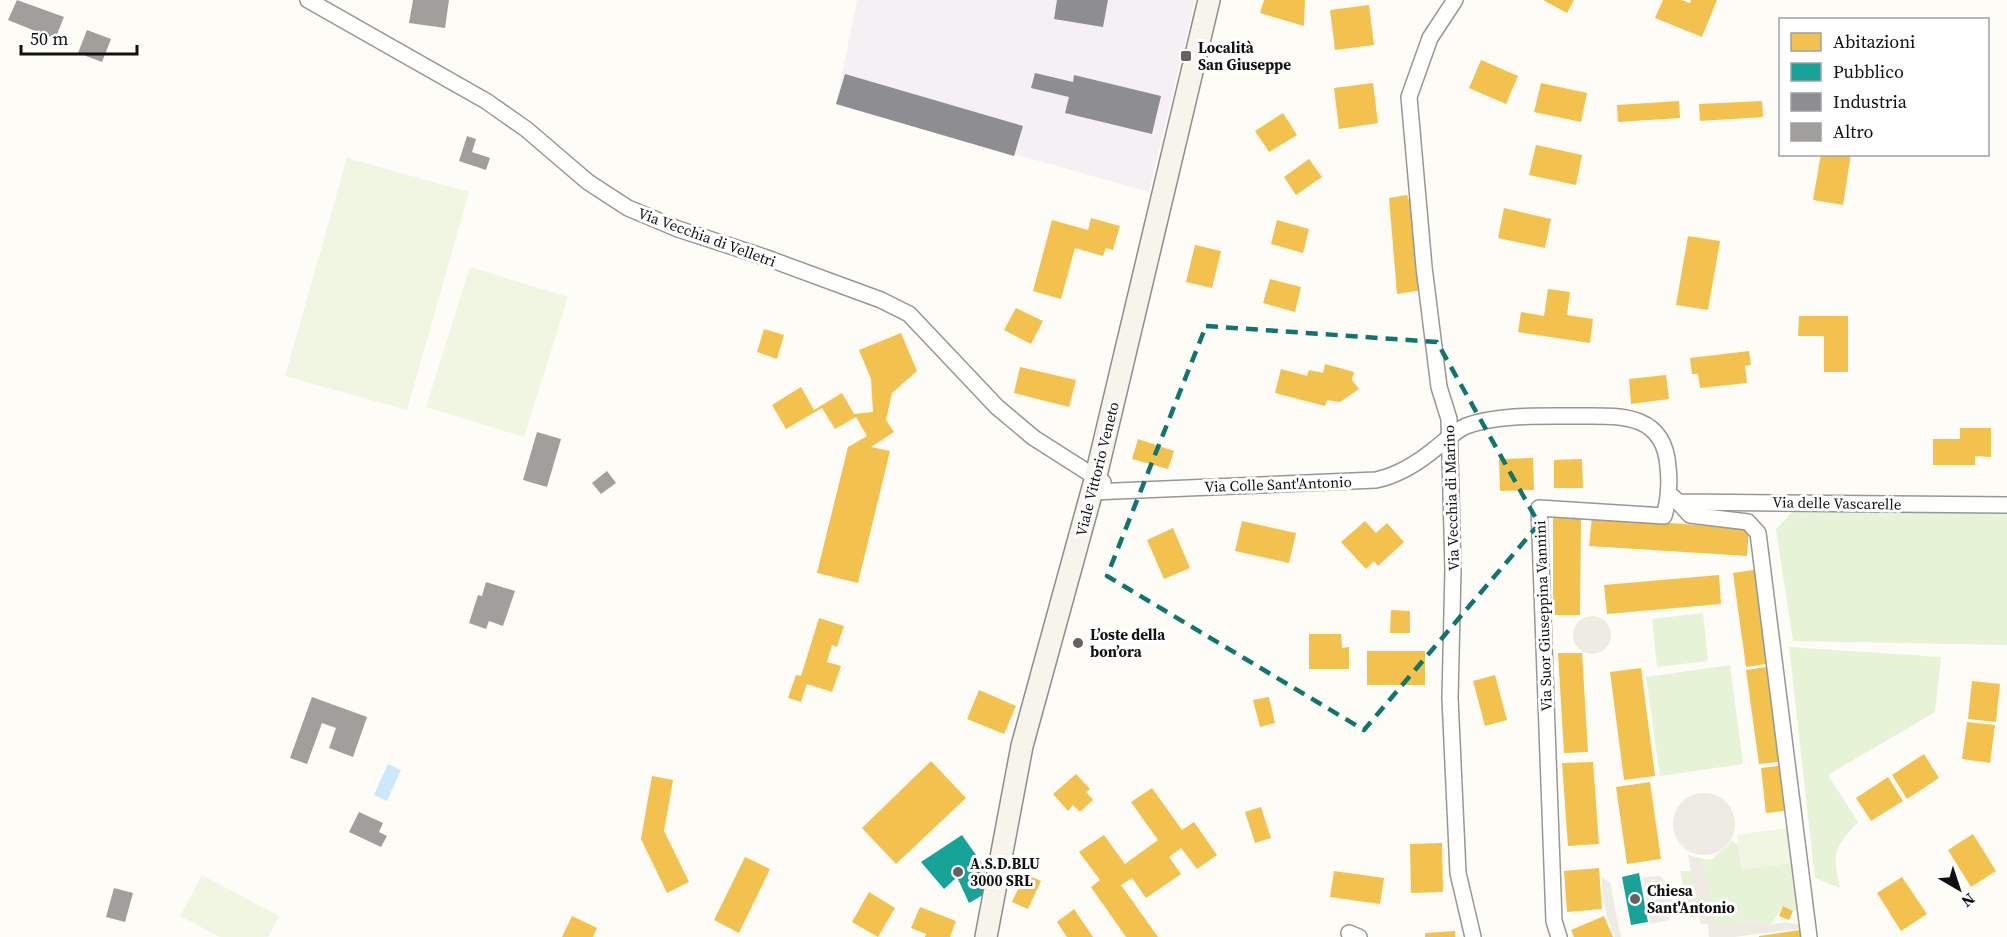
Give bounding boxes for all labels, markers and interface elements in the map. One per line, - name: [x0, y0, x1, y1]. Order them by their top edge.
- scale bar: [21, 18, 136, 56]
- legend: [1779, 18, 1989, 156]
- text: 50 m: [30, 26, 68, 51]
- text: Abitazioni: [1833, 29, 1915, 54]
- place label: Località San Giuseppe: [1198, 37, 1291, 75]
- marker: Località San Giuseppe: [1179, 49, 1193, 63]
- text: Pubblico: [1833, 59, 1904, 84]
- text: Industria: [1833, 89, 1908, 114]
- text: Altro: [1833, 119, 1874, 144]
- street label: Via Vecchia di Velletri: [635, 202, 779, 272]
- street label: Viale Vittorio Veneto: [1070, 400, 1124, 538]
- street label: Via Vecchia di Marino: [1438, 425, 1464, 571]
- street label: Via Colle Sant'Antonio: [1204, 471, 1352, 497]
- street label: Via delle Vascarelle: [1772, 491, 1902, 515]
- street label: Via Suor Giuseppina Vannini: [1529, 520, 1557, 712]
- place label: L’oste della bon’ora: [1090, 624, 1166, 662]
- marker: L’oste della bon’ora: [1071, 636, 1085, 650]
- place label: A.S.D.BLU 3000 SRL: [970, 853, 1040, 891]
- north arrow: [1929, 859, 1989, 919]
- marker: A.S.D.BLU 3000 SRL: [951, 865, 965, 879]
- place label: Chiesa Sant'Antonio: [1647, 880, 1735, 918]
- text: N: [1957, 888, 1980, 913]
- marker: Chiesa Sant'Antonio: [1628, 892, 1642, 906]

